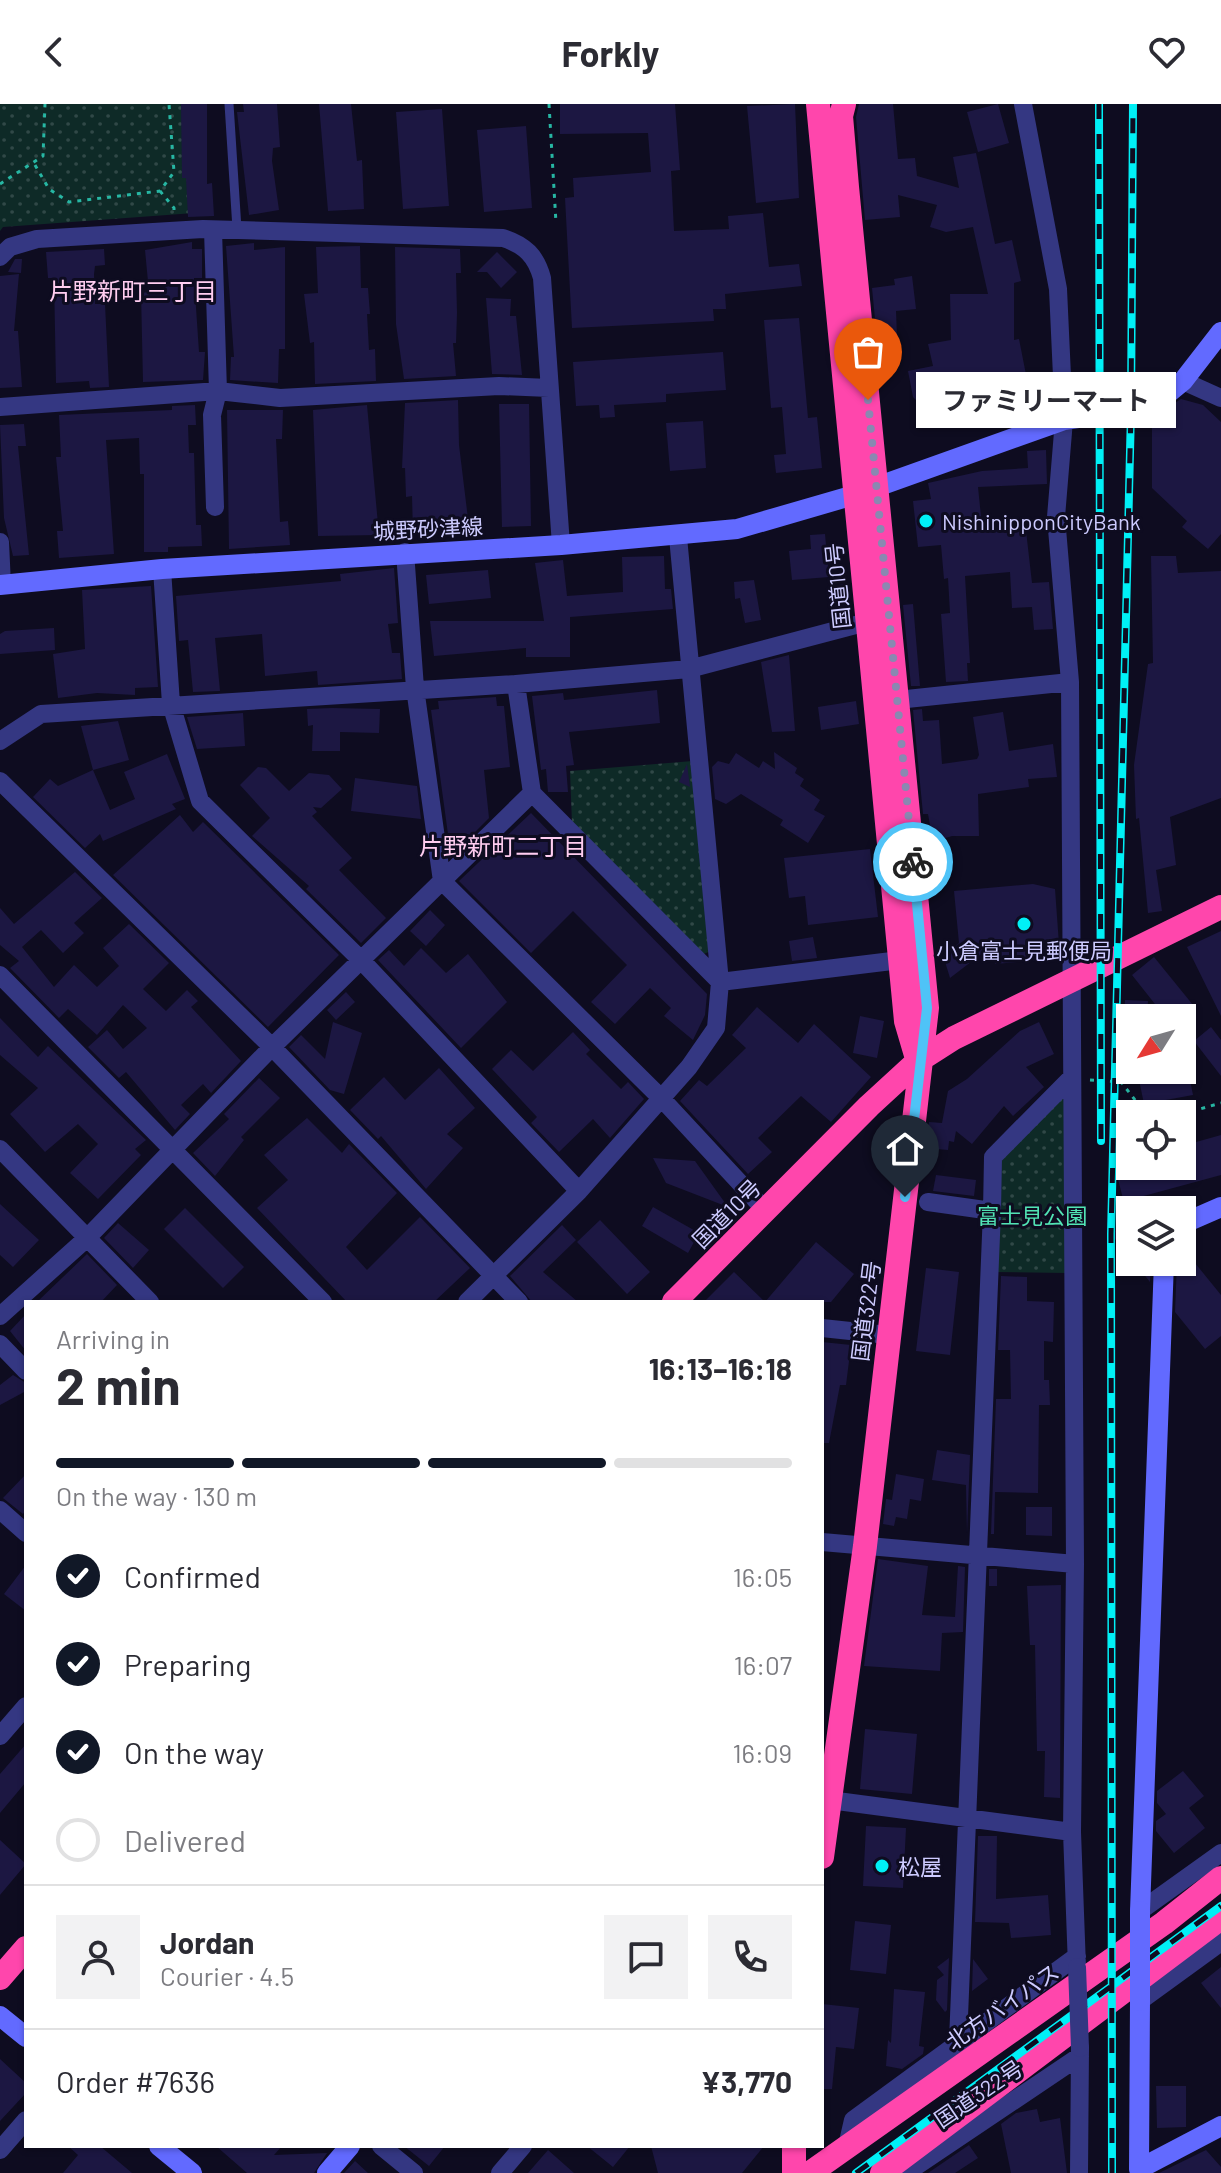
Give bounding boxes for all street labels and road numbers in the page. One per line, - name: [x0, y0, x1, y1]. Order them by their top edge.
- street label: 城野砂津線: [372, 512, 484, 544]
- street label: 国道10号: [820, 542, 854, 630]
- street label: 国道10号: [686, 1173, 766, 1253]
- street label: 国道322号: [846, 1259, 884, 1363]
- street label: 北方バイパス: [941, 1958, 1063, 2054]
- street label: 国道322号: [929, 2054, 1027, 2132]

